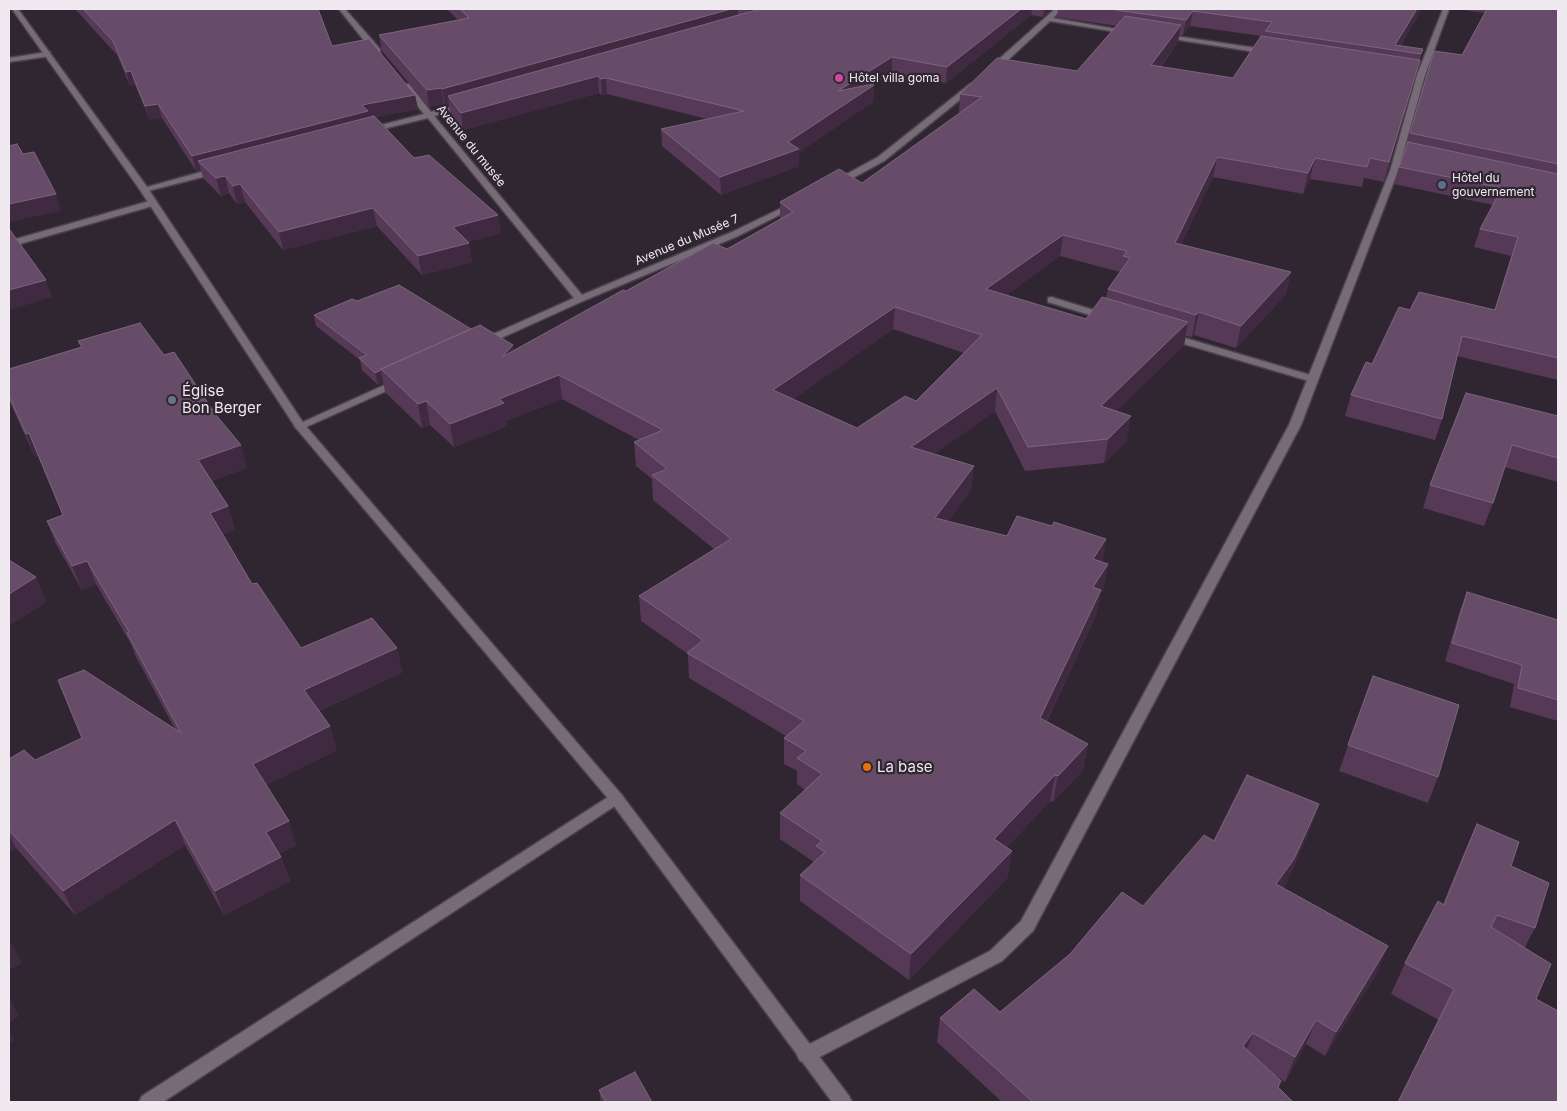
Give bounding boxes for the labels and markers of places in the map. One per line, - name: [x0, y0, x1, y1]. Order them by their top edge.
- place label: Hôtel villa goma: [849, 71, 940, 85]
- marker: Hôtel villa goma: [833, 72, 845, 84]
- place label: Hôtel du gouvernement: [1452, 171, 1534, 199]
- marker: Hôtel du gouvernement: [1436, 179, 1448, 191]
- place label: Église Bon Berger: [182, 382, 261, 417]
- marker: Église Bon Berger: [166, 394, 178, 406]
- place label: La base: [877, 758, 933, 776]
- marker: La base: [861, 761, 873, 773]

